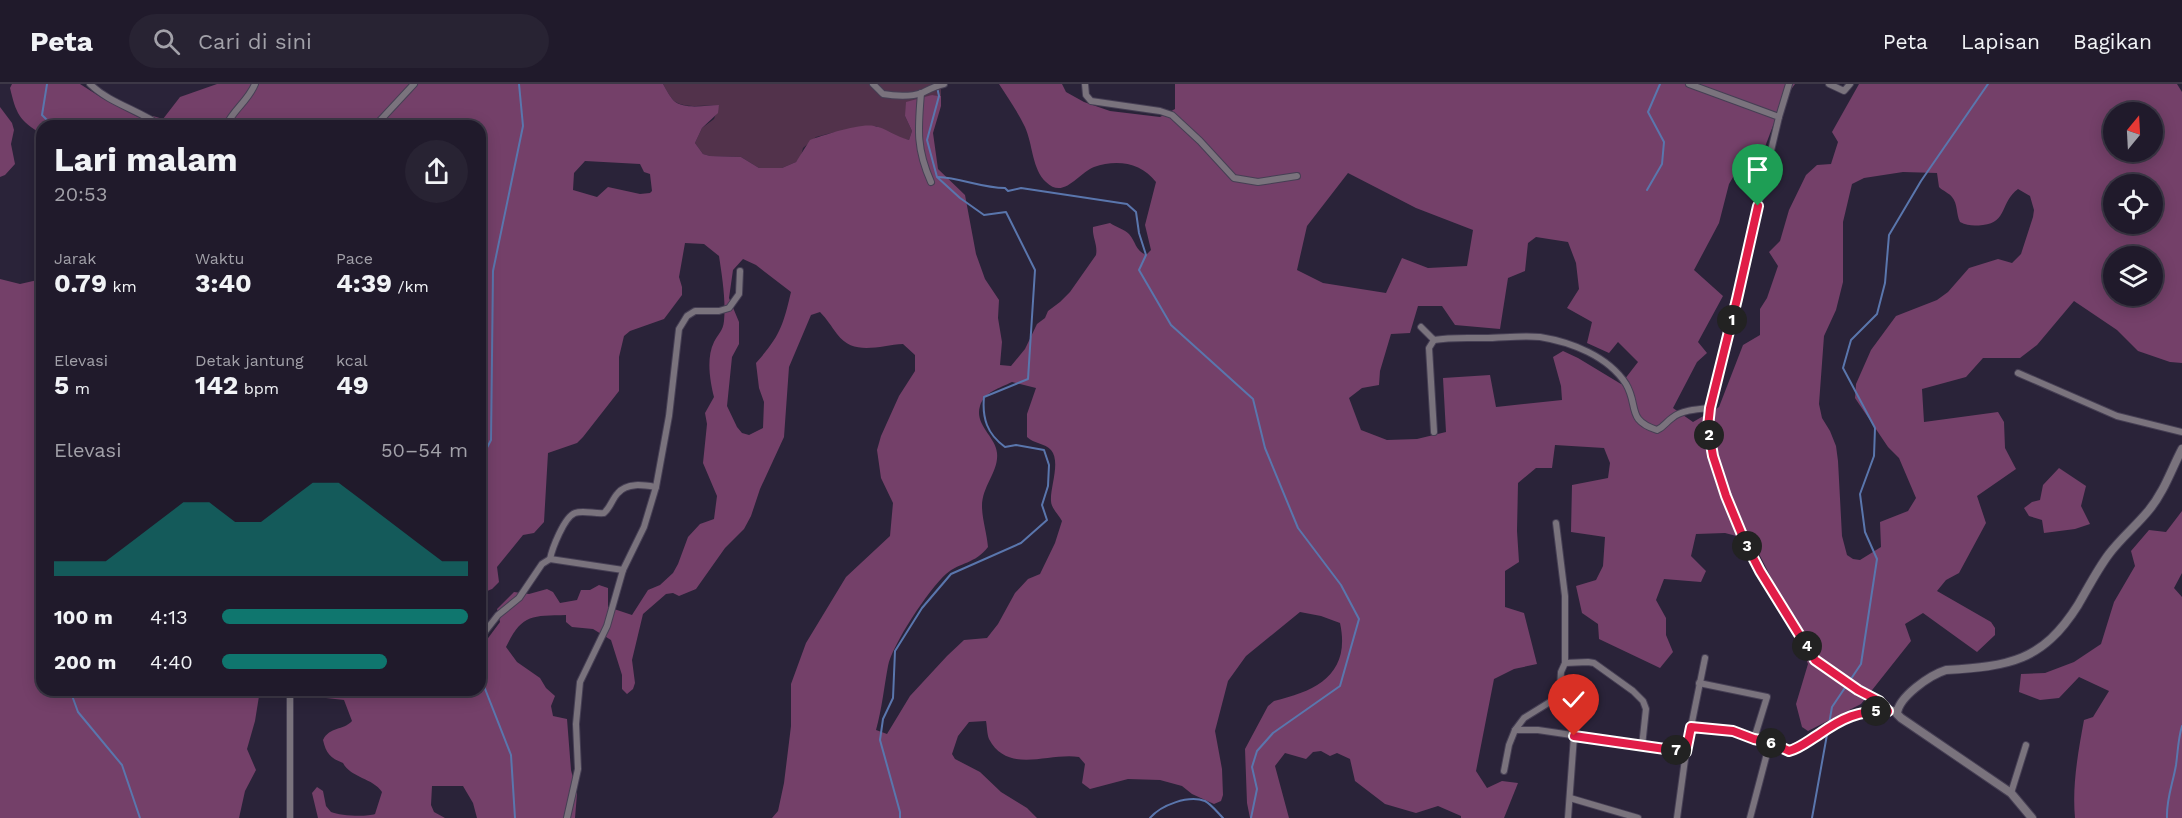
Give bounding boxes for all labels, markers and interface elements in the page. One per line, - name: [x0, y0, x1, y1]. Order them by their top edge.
- search box: [129, 14, 549, 68]
- text: Peta: [30, 25, 93, 58]
- icon: search: [150, 25, 183, 58]
- text: Cari di sini: [198, 29, 312, 54]
- text: Peta: [1883, 29, 1928, 54]
- text: Lapisan: [1961, 29, 2040, 54]
- text: Bagikan: [2073, 29, 2152, 54]
- north arrow: [2103, 102, 2163, 162]
- map controls: [2103, 102, 2163, 306]
- text: Lari malam: [54, 140, 238, 179]
- button: share: [405, 140, 468, 203]
- pin: [1732, 144, 1783, 206]
- icon: arrive: [1741, 153, 1774, 186]
- button: locate: [2103, 174, 2163, 234]
- text: 20:53: [54, 182, 107, 206]
- button: layers: [2103, 246, 2163, 306]
- text: Jarak: [54, 249, 96, 268]
- text: Waktu: [195, 249, 244, 268]
- text: Pace: [336, 249, 373, 268]
- text: 0.79: [54, 268, 107, 298]
- text: 3:40: [195, 268, 252, 298]
- text: 4:39: [336, 268, 392, 298]
- text: km: [107, 277, 137, 296]
- text: /km: [392, 277, 429, 296]
- pin: 1: [1717, 305, 1747, 335]
- text: 1: [1729, 310, 1735, 329]
- text: Elevasi: [54, 351, 108, 370]
- text: Detak jantung: [195, 351, 304, 370]
- text: kcal: [336, 351, 368, 370]
- text: 5: [54, 370, 69, 400]
- text: 142: [195, 370, 238, 400]
- text: 49: [336, 370, 369, 400]
- text: m: [69, 379, 90, 398]
- text: bpm: [238, 379, 279, 398]
- pin: 2: [1694, 420, 1724, 450]
- text: 2: [1704, 425, 1714, 444]
- text: Elevasi: [54, 438, 121, 462]
- text: 50–54 m: [381, 438, 468, 462]
- pin: 3: [1732, 531, 1762, 561]
- text: 3: [1742, 536, 1752, 555]
- text: 100 m: [54, 605, 113, 629]
- text: 4:13: [150, 605, 188, 629]
- pin: 4: [1792, 631, 1822, 661]
- text: 4: [1802, 636, 1812, 655]
- text: 200 m: [54, 650, 116, 674]
- text: 4:40: [150, 650, 193, 674]
- pin: [1548, 674, 1599, 736]
- icon: check: [1557, 683, 1590, 716]
- pin: 5: [1861, 696, 1891, 726]
- text: 5: [1871, 701, 1881, 720]
- pin: 6: [1756, 728, 1786, 758]
- text: 6: [1766, 733, 1776, 752]
- pin: 7: [1661, 735, 1691, 765]
- text: 7: [1671, 740, 1681, 759]

